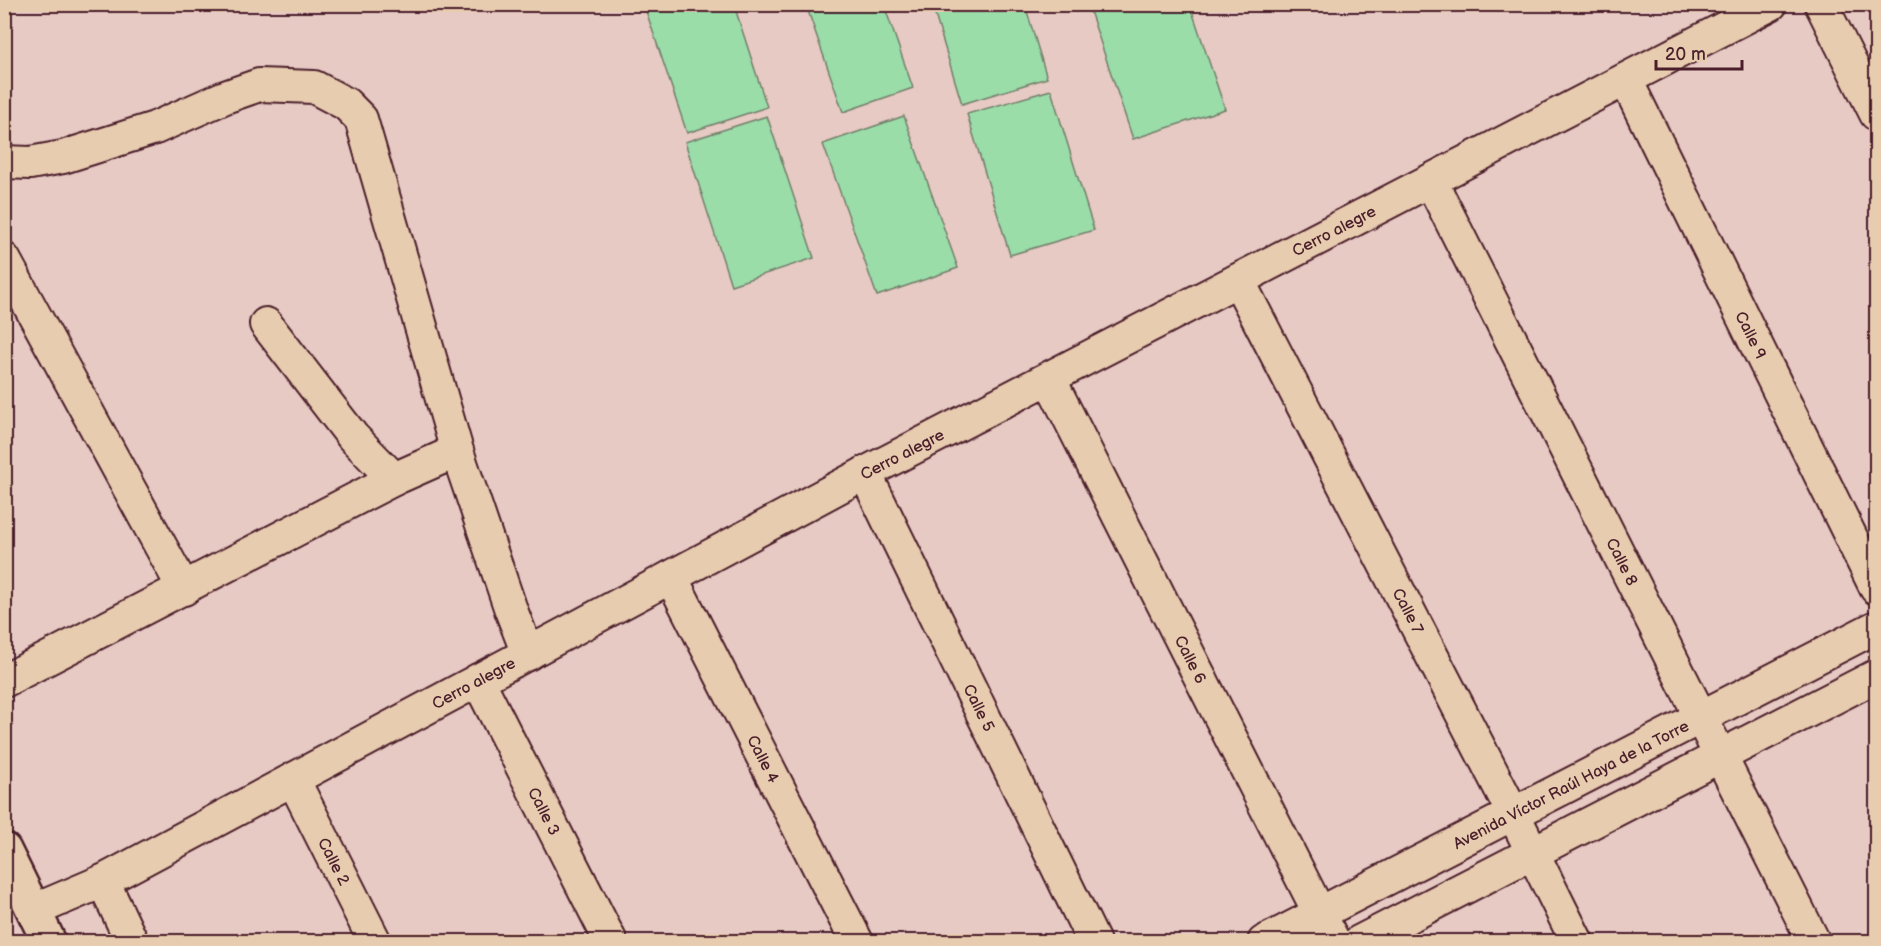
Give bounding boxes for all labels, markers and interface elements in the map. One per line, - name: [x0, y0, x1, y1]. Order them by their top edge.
- scale bar: [1656, 33, 1742, 71]
- text: 20 m: [1665, 44, 1706, 65]
- street label: Cerro alegre: [1289, 202, 1380, 261]
- street label: Calle 9: [1730, 309, 1770, 362]
- street label: Cerro alegre: [858, 425, 948, 485]
- street label: Calle 8: [1601, 535, 1641, 589]
- street label: Calle 7: [1388, 585, 1427, 637]
- street label: Calle 6: [1170, 633, 1210, 687]
- street label: Cerro alegre: [429, 654, 519, 714]
- street label: Calle 5: [959, 681, 998, 735]
- street label: Avenida Víctor Raúl Haya de la Torre: [1450, 717, 1693, 854]
- street label: Calle 4: [742, 732, 782, 787]
- street label: Calle 3: [523, 785, 563, 839]
- street label: Calle 2: [313, 835, 353, 889]

